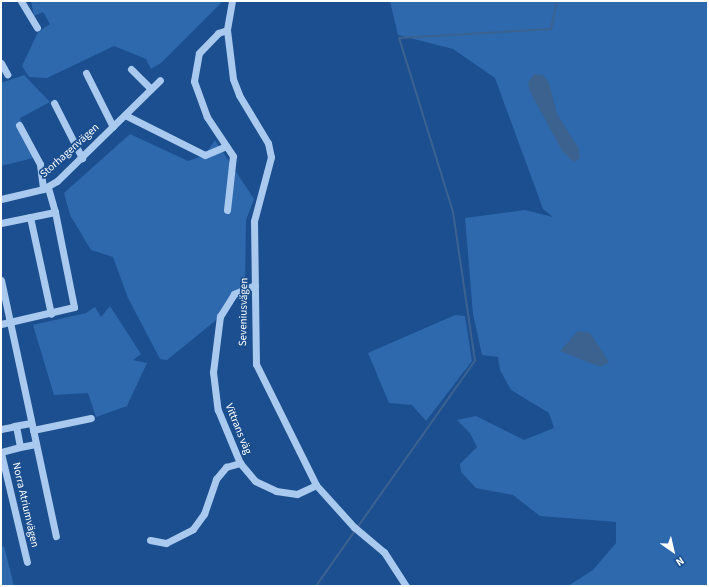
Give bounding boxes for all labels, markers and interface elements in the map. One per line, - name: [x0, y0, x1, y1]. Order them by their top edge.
- street label: Storhagenvägen: [38, 121, 102, 181]
- street label: Seveniusvägen: [237, 278, 251, 346]
- street label: Vittrans väg: [222, 402, 254, 456]
- street label: Norra Atriumvägen: [9, 461, 41, 549]
- north arrow: [653, 531, 693, 571]
- text: N: [673, 553, 687, 570]

